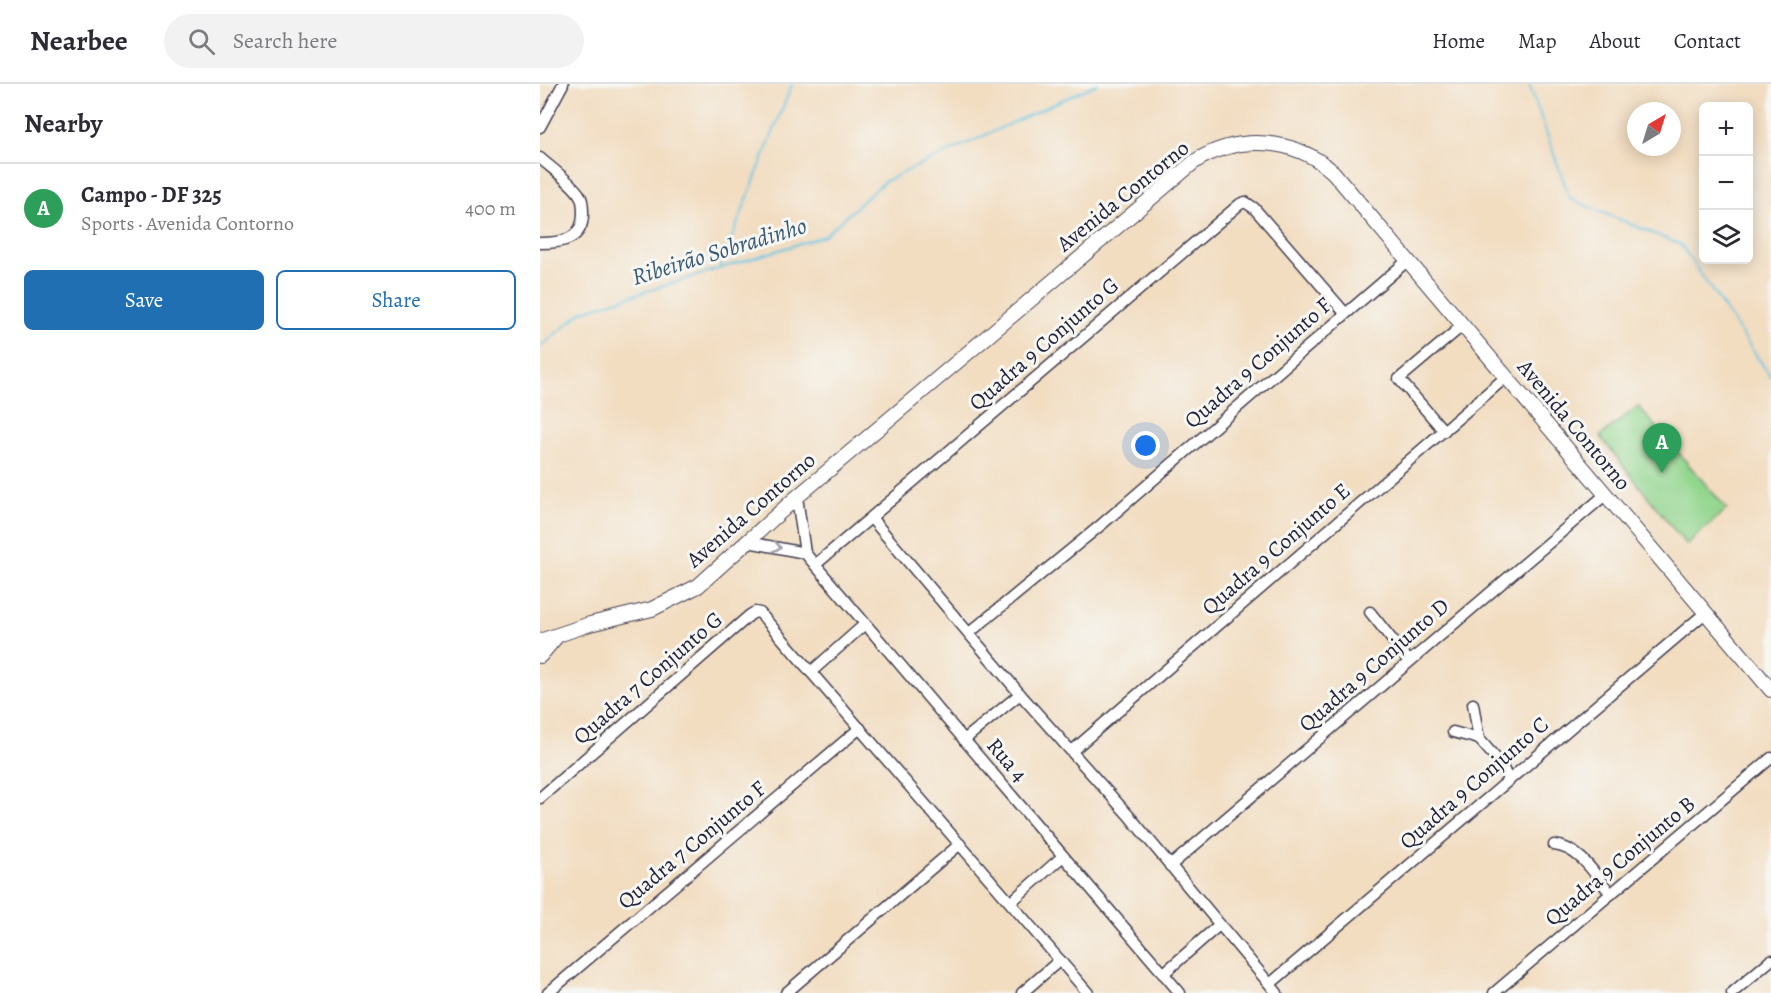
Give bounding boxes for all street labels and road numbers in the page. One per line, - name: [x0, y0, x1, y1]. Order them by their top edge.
- street label: Avenida Contorno: [1050, 133, 1196, 259]
- street label: Quadra 9 Conjunto G: [963, 271, 1125, 417]
- street label: Quadra 9 Conjunto F: [1178, 291, 1338, 435]
- street label: Avenida Contorno: [1510, 352, 1638, 497]
- street label: Avenida Contorno: [679, 445, 822, 575]
- street label: Quadra 9 Conjunto E: [1195, 476, 1357, 622]
- street label: Quadra 9 Conjunto D: [1292, 591, 1456, 739]
- street label: Quadra 7 Conjunto G: [567, 605, 729, 751]
- street label: Quadra 9 Conjunto C: [1393, 710, 1555, 856]
- street label: Rua 4: [980, 731, 1034, 789]
- street label: Quadra 7 Conjunto F: [611, 774, 773, 916]
- street label: Quadra 9 Conjunto B: [1538, 789, 1702, 933]

